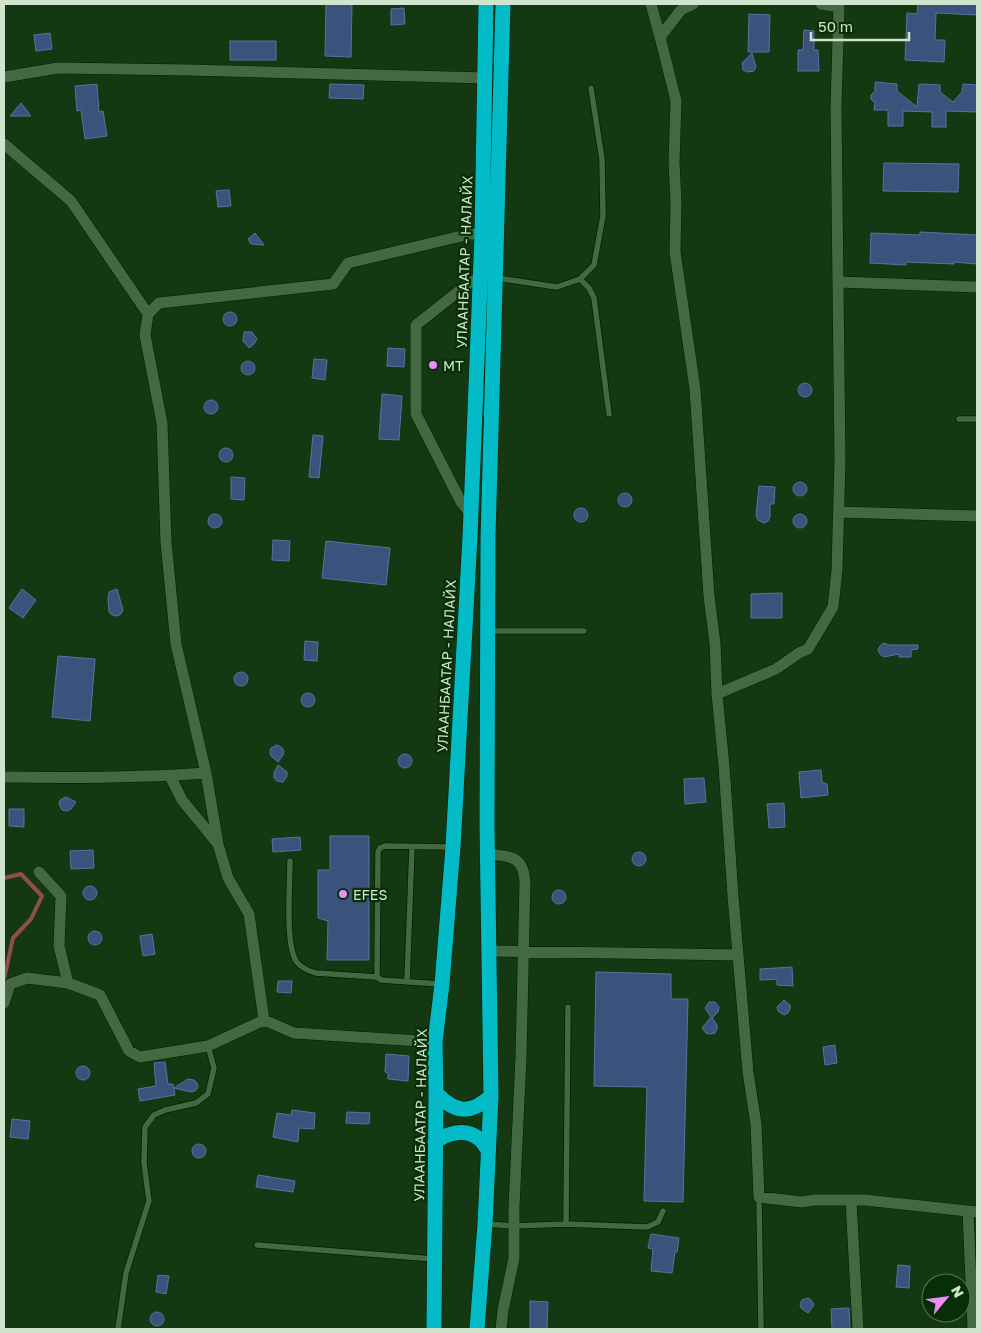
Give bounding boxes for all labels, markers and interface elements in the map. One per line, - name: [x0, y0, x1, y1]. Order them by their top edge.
- scale bar: [811, 10, 908, 42]
- text: 50 m: [818, 17, 853, 35]
- street label: УЛААНБААТАР - НАЛАЙХ: [452, 175, 476, 349]
- place label: MT: [443, 357, 464, 374]
- marker: MT: [427, 359, 439, 371]
- street label: УЛААНБААТАР - НАЛАЙХ: [433, 579, 459, 753]
- place label: EFES: [353, 886, 387, 903]
- marker: EFES: [337, 888, 349, 900]
- street label: УЛААНБААТАР - НАЛАЙХ: [410, 1028, 430, 1202]
- north arrow: [921, 1273, 971, 1323]
- text: N: [948, 1283, 968, 1300]

